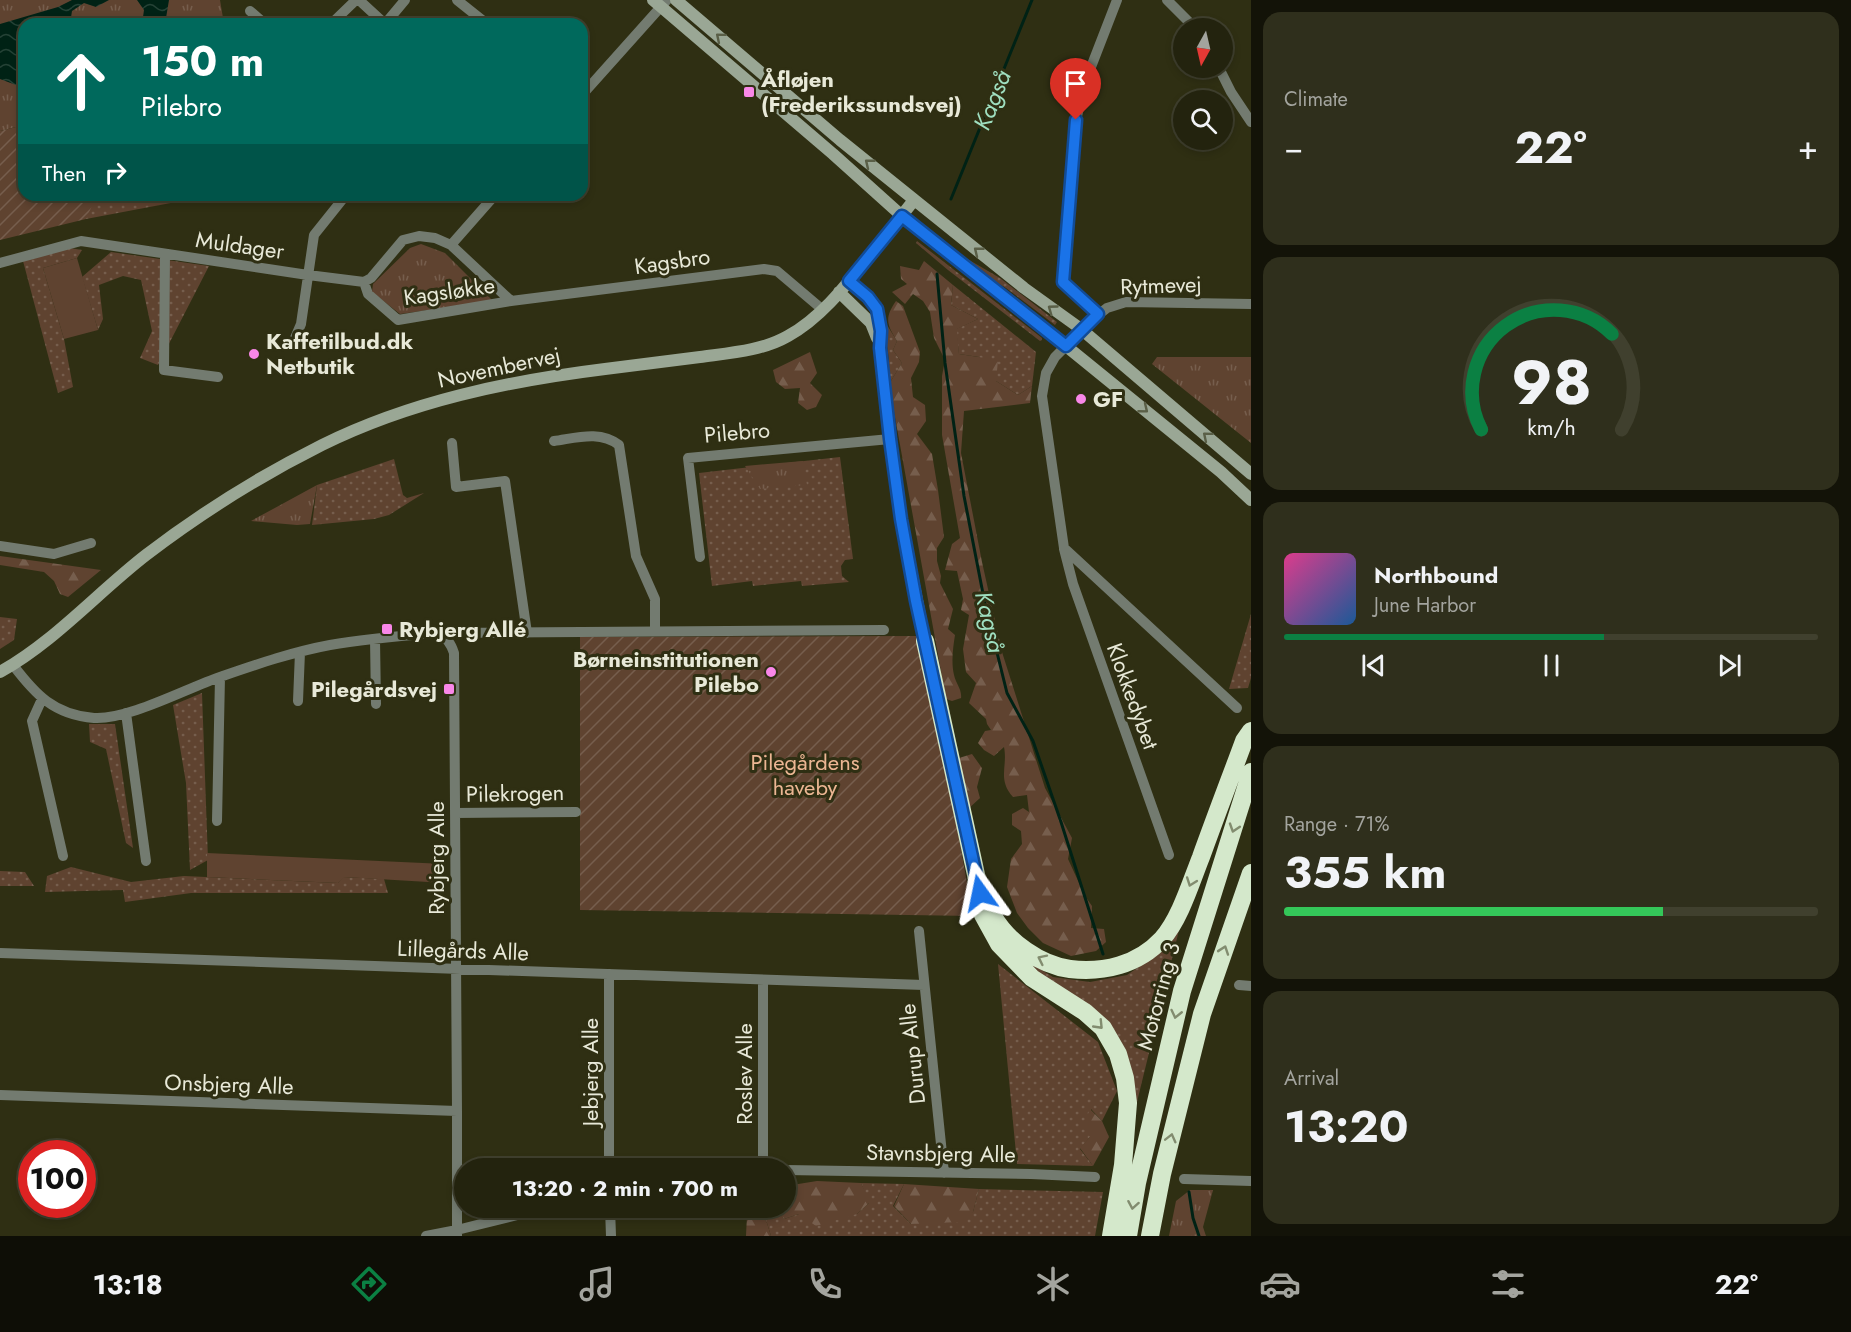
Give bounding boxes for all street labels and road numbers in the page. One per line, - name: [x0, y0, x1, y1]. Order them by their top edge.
- street label: Muldager: [194, 223, 287, 267]
- street label: Kagsbro: [632, 240, 712, 282]
- street label: Rytmevej: [1120, 268, 1202, 302]
- street label: Kagsløkke: [401, 269, 497, 313]
- street label: Novembervej: [435, 338, 563, 396]
- street label: Pilebro: [703, 413, 771, 451]
- street label: Klokkedybet: [1099, 638, 1167, 754]
- street label: Pilekrogen: [465, 776, 565, 810]
- street label: Rybjerg Alle: [420, 801, 452, 915]
- street label: Lillegårds Alle: [397, 932, 529, 968]
- street label: Motorring 3: [1128, 938, 1188, 1054]
- street label: Durup Alle: [891, 1002, 933, 1106]
- street label: Jebjerg Alle: [574, 1018, 606, 1129]
- street label: Roslev Alle: [728, 1023, 760, 1125]
- street label: Onsbjerg Alle: [164, 1066, 294, 1102]
- street label: Stavnsbjerg Alle: [866, 1136, 1016, 1170]

